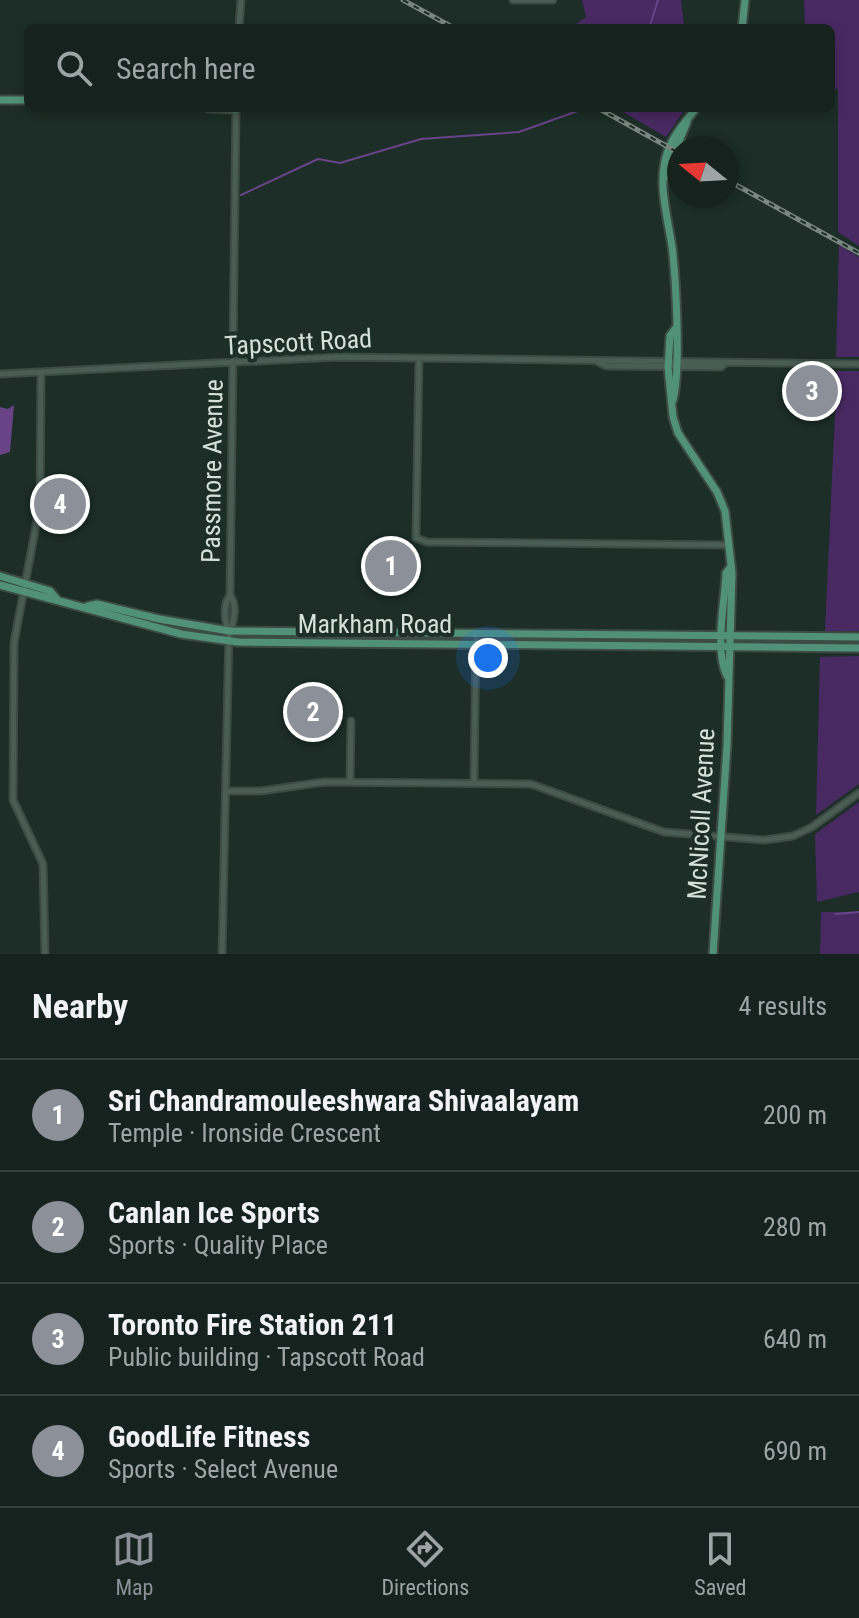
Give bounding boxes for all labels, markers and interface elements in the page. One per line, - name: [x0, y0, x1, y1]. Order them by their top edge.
- search box: [24, 24, 835, 112]
- icon: search: [52, 46, 96, 90]
- text: Search here: [116, 51, 256, 86]
- north arrow: [667, 136, 739, 208]
- street label: Tapscott Road: [223, 323, 373, 361]
- pin: 3: [786, 361, 838, 421]
- street label: Passmore Avenue: [195, 379, 229, 563]
- pin: 4: [34, 474, 86, 534]
- pin: 1: [365, 536, 417, 596]
- street label: Markham Road: [298, 609, 452, 639]
- your location: [468, 638, 508, 678]
- pin: 2: [287, 682, 339, 742]
- street label: McNicoll Avenue: [682, 728, 720, 900]
- text: Nearby: [32, 986, 128, 1026]
- text: 4 results: [738, 991, 827, 1021]
- text: Sri Chandramouleeshwara Shivaalayam: [108, 1083, 579, 1118]
- text: 1: [51, 1100, 65, 1130]
- text: 200 m: [763, 1100, 827, 1130]
- text: Temple · Ironside Crescent: [108, 1118, 381, 1148]
- text: Canlan Ice Sports: [108, 1195, 320, 1230]
- text: 2: [51, 1212, 65, 1242]
- text: 280 m: [763, 1212, 827, 1242]
- text: Sports · Quality Place: [108, 1230, 328, 1260]
- text: Toronto Fire Station 211: [108, 1307, 397, 1342]
- text: 3: [51, 1324, 65, 1354]
- text: 640 m: [763, 1324, 827, 1354]
- text: Public building · Tapscott Road: [108, 1342, 425, 1372]
- text: GoodLife Fitness: [108, 1419, 310, 1454]
- text: 4: [51, 1436, 65, 1466]
- text: 690 m: [763, 1436, 827, 1466]
- text: Sports · Select Avenue: [108, 1454, 338, 1484]
- tab: Map: [112, 1527, 156, 1600]
- tab: Directions: [381, 1527, 469, 1600]
- tab: Saved: [694, 1527, 747, 1600]

